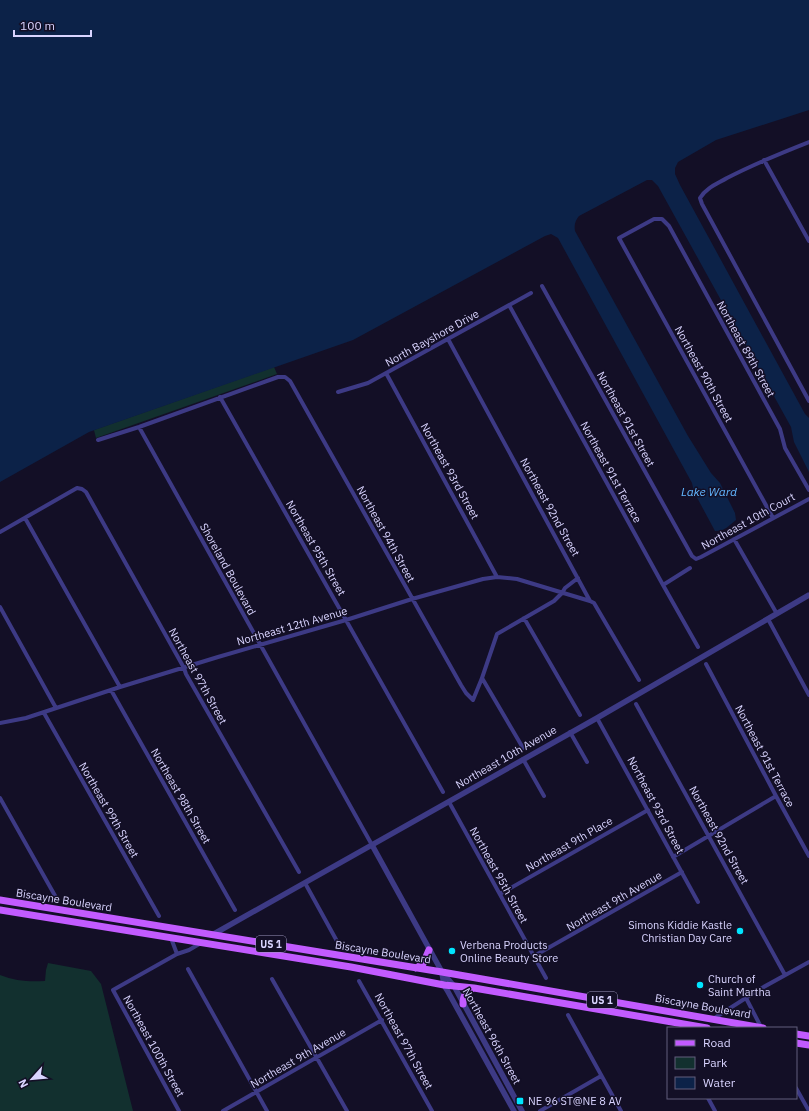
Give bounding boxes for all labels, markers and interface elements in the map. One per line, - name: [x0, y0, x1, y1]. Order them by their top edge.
- scale bar: [14, 12, 91, 38]
- text: 100 m: [20, 18, 55, 33]
- street label: Northeast 89th Street: [714, 298, 778, 400]
- street label: North Bayshore Drive: [383, 306, 481, 370]
- street label: Northeast 90th Street: [672, 323, 736, 425]
- street label: Northeast 91st Street: [594, 369, 658, 469]
- street label: Northeast 91st Terrace: [577, 419, 645, 525]
- street label: Northeast 93rd Street: [418, 420, 482, 522]
- street label: Northeast 92nd Street: [517, 455, 583, 559]
- street label: Northeast 94th Street: [354, 483, 418, 585]
- water label: Lake Ward: [681, 484, 737, 499]
- street label: Northeast 10th Court: [699, 489, 797, 553]
- street label: Northeast 95th Street: [283, 498, 349, 598]
- street label: Shoreland Boulevard: [197, 521, 259, 617]
- street label: Northeast 12th Avenue: [235, 604, 349, 648]
- street label: Northeast 97th Street: [166, 625, 230, 727]
- street label: Northeast 91st Terrace: [732, 702, 798, 810]
- street label: Northeast 10th Avenue: [453, 722, 559, 792]
- street label: Northeast 98th Street: [148, 746, 214, 846]
- street label: Northeast 93rd Street: [624, 754, 688, 856]
- street label: Northeast 99th Street: [76, 760, 142, 860]
- street label: Northeast 92nd Street: [686, 783, 752, 887]
- street label: Northeast 9th Place: [523, 813, 615, 875]
- street label: Northeast 95th Street: [467, 824, 531, 926]
- street label: Northeast 9th Avenue: [564, 868, 664, 934]
- street label: Biscayne Boulevard: [15, 885, 113, 915]
- place label: Simons Kiddie Kastle Christian Day Care: [628, 918, 732, 945]
- marker: Simons Kiddie Kastle Christian Day Care: [735, 926, 745, 936]
- road number: US 1: [256, 936, 286, 952]
- street label: Biscayne Boulevard: [334, 937, 432, 967]
- place label: Verbena Products Online Beauty Store: [460, 938, 558, 965]
- marker: Verbena Products Online Beauty Store: [447, 946, 457, 956]
- place label: Church of Saint Martha: [708, 972, 771, 999]
- marker: Church of Saint Martha: [695, 980, 705, 990]
- street label: Northeast 96th Street: [460, 985, 524, 1087]
- street label: Northeast 97th Street: [372, 990, 436, 1092]
- street label: Biscayne Boulevard: [654, 991, 752, 1021]
- road number: US 1: [587, 992, 617, 1008]
- street label: Northeast 100th Street: [120, 993, 188, 1100]
- street label: Northeast 9th Avenue: [248, 1025, 348, 1091]
- legend: [667, 1027, 797, 1099]
- text: Road: [703, 1035, 731, 1050]
- text: Park: [703, 1055, 728, 1070]
- north arrow: [12, 1059, 52, 1099]
- text: Water: [703, 1075, 736, 1090]
- text: N: [15, 1077, 31, 1090]
- place label: NE 96 ST@NE 8 AV: [528, 1094, 622, 1108]
- marker: NE 96 ST@NE 8 AV: [515, 1096, 525, 1106]

